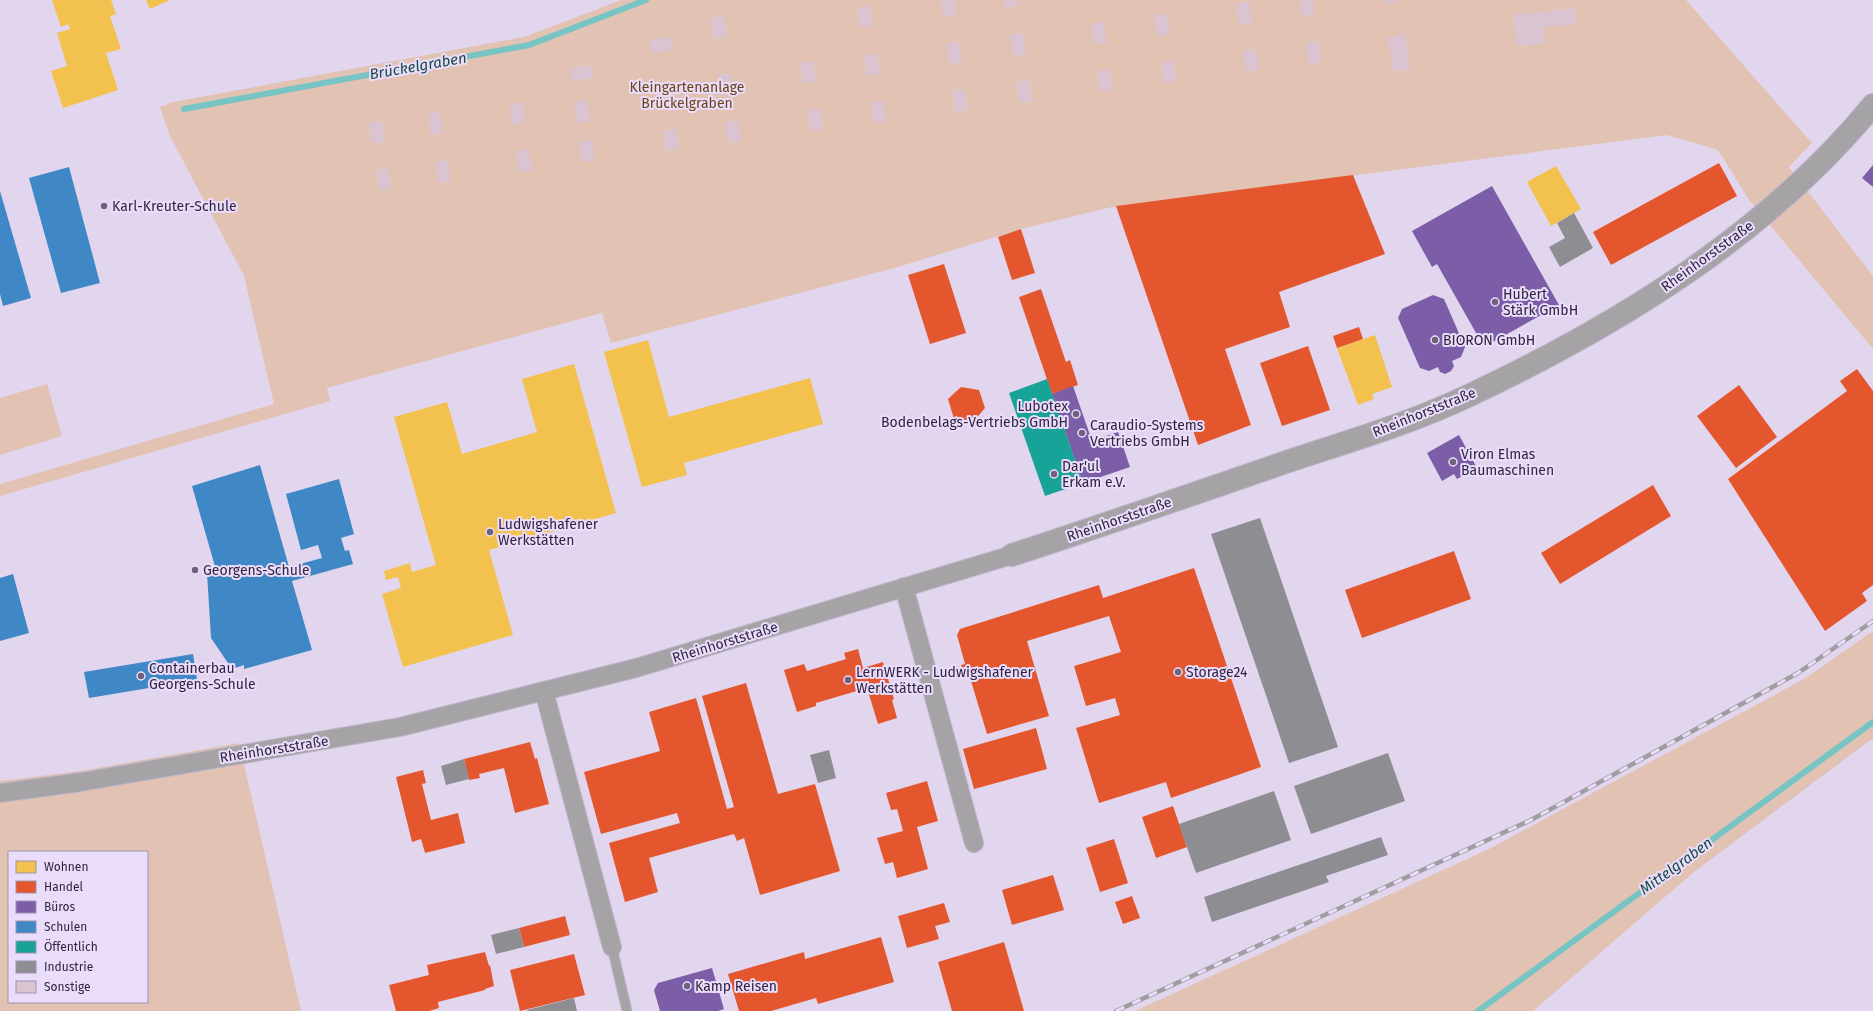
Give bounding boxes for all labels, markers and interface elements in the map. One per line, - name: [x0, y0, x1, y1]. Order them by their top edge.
- water label: Brückelgraben: [368, 49, 468, 83]
- park label: Kleingartenanlage Brückelgraben: [630, 79, 744, 112]
- place label: Karl-Kreuter-Schule: [112, 198, 237, 215]
- marker: Karl-Kreuter-Schule: [99, 201, 109, 211]
- street label: Rheinhorststraße: [1658, 217, 1757, 296]
- place label: Hubert Stärk GmbH: [1503, 286, 1578, 319]
- marker: Hubert Stärk GmbH: [1490, 297, 1500, 307]
- place label: BIORON GmbH: [1443, 332, 1535, 349]
- marker: BIORON GmbH: [1430, 335, 1440, 345]
- street label: Rheinhorststraße: [1370, 384, 1478, 441]
- place label: Lubotex Bodenbelags-Vertriebs GmbH: [881, 398, 1068, 431]
- marker: Lubotex Bodenbelags-Vertriebs GmbH: [1071, 409, 1081, 419]
- place label: Caraudio-Systems Vertriebs GmbH: [1090, 417, 1204, 450]
- marker: Caraudio-Systems Vertriebs GmbH: [1077, 428, 1087, 438]
- place label: Viron Elmas Baumaschinen: [1461, 446, 1554, 479]
- marker: Viron Elmas Baumaschinen: [1448, 457, 1458, 467]
- place label: Dar'ul Erkam e.V.: [1062, 458, 1126, 491]
- marker: Dar'ul Erkam e.V.: [1049, 469, 1059, 479]
- street label: Rheinhorststraße: [1065, 494, 1174, 545]
- place label: Ludwigshafener Werkstätten: [498, 516, 599, 549]
- marker: Ludwigshafener Werkstätten: [485, 527, 495, 537]
- place label: Georgens-Schule: [203, 562, 310, 579]
- marker: Georgens-Schule: [190, 565, 200, 575]
- street label: Rheinhorststraße: [670, 618, 780, 667]
- place label: Containerbau Georgens-Schule: [149, 660, 256, 693]
- place label: LernWERK - Ludwigshafener Werkstätten: [856, 664, 1034, 697]
- place label: Storage24: [1186, 664, 1248, 681]
- marker: Storage24: [1173, 667, 1183, 677]
- marker: Containerbau Georgens-Schule: [136, 671, 146, 681]
- marker: LernWERK - Ludwigshafener Werkstätten: [843, 675, 853, 685]
- street label: Rheinhorststraße: [219, 733, 330, 766]
- water label: Mittelgraben: [1636, 834, 1716, 898]
- legend: [8, 851, 148, 1003]
- text: Wohnen: [44, 860, 88, 874]
- text: Handel: [44, 880, 83, 894]
- text: Büros: [44, 900, 76, 914]
- text: Schulen: [44, 920, 87, 934]
- text: Öffentlich: [44, 938, 98, 954]
- text: Industrie: [44, 960, 93, 974]
- place label: Kamp Reisen: [695, 978, 777, 995]
- text: Sonstige: [44, 980, 91, 994]
- marker: Kamp Reisen: [682, 981, 692, 991]

